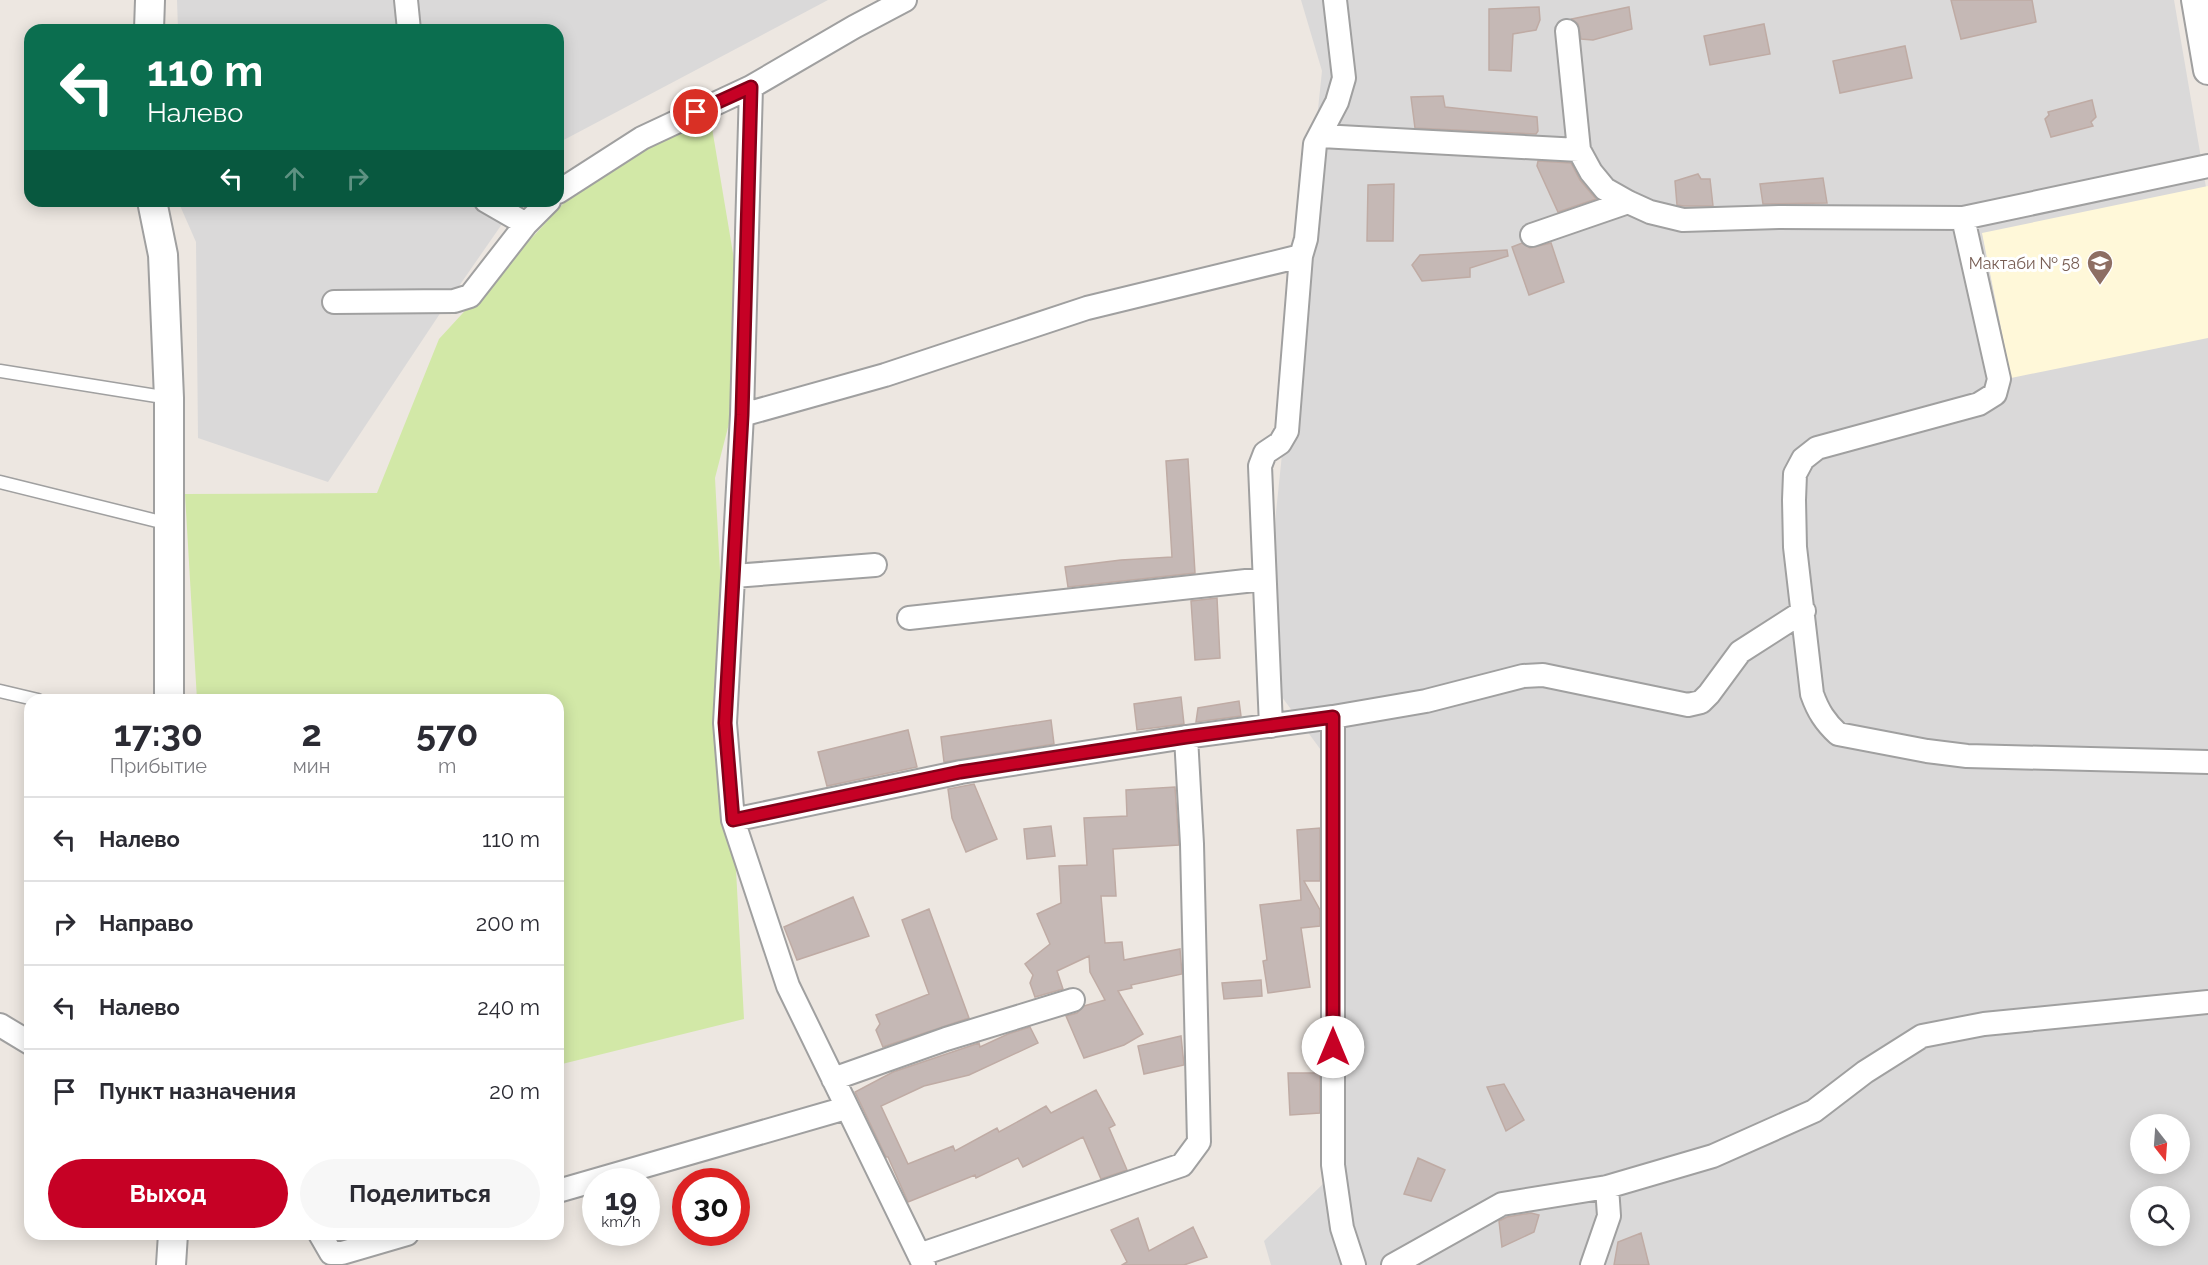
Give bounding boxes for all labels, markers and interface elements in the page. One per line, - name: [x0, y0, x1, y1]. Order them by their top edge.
- text: 110 m: [147, 47, 263, 96]
- icon: left: [48, 48, 126, 126]
- pin: [670, 86, 721, 137]
- icon: arrive: [679, 95, 712, 128]
- text: Налево: [147, 97, 243, 128]
- icon: left: [215, 162, 248, 195]
- icon: ahead: [278, 162, 311, 195]
- icon: right: [341, 162, 374, 195]
- school or university icon: Мактаби № 58: [2085, 248, 2115, 286]
- place label: Мактаби № 58: [1969, 254, 2080, 273]
- text: 17:30: [114, 712, 203, 754]
- text: 2: [301, 712, 322, 754]
- text: 570: [416, 712, 478, 754]
- text: Прибытие: [110, 754, 207, 778]
- text: мин: [293, 754, 330, 778]
- text: m: [438, 754, 456, 778]
- icon: left: [48, 823, 81, 856]
- text: Налево: [99, 826, 180, 852]
- text: 110 m: [482, 826, 540, 852]
- icon: right: [48, 907, 81, 940]
- text: Направо: [99, 910, 193, 936]
- text: 200 m: [476, 910, 540, 936]
- icon: left: [48, 991, 81, 1024]
- text: Налево: [99, 994, 180, 1020]
- text: 240 m: [477, 994, 540, 1020]
- position arrow: [1301, 1015, 1365, 1079]
- icon: arrive: [48, 1075, 81, 1108]
- text: Пункт назначения: [99, 1078, 296, 1104]
- text: 20 m: [489, 1078, 540, 1104]
- north arrow: [2130, 1114, 2190, 1174]
- map controls: [2130, 1114, 2190, 1246]
- button: Выход: [48, 1159, 288, 1228]
- button: Поделиться: [300, 1159, 540, 1228]
- speed limit sign: 30: [672, 1168, 750, 1246]
- text: 19: [605, 1182, 637, 1217]
- button: search: [2130, 1186, 2190, 1246]
- text: km/h: [601, 1213, 641, 1231]

